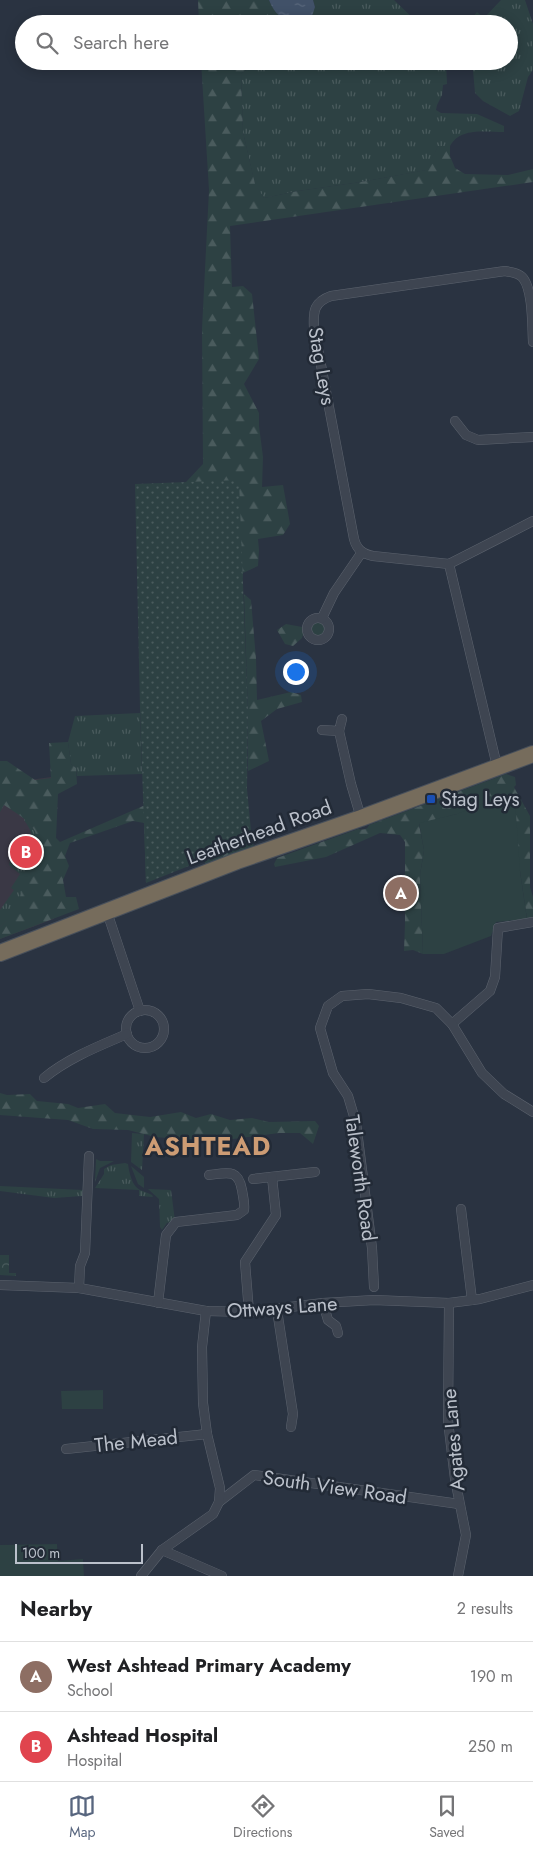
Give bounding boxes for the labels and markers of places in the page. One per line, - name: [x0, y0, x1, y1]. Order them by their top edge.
- place label: Stag Leys: [441, 785, 520, 814]
- marker: Stag Leys: [425, 793, 437, 805]
- pin: B: [10, 833, 42, 871]
- pin: A: [385, 874, 417, 912]

